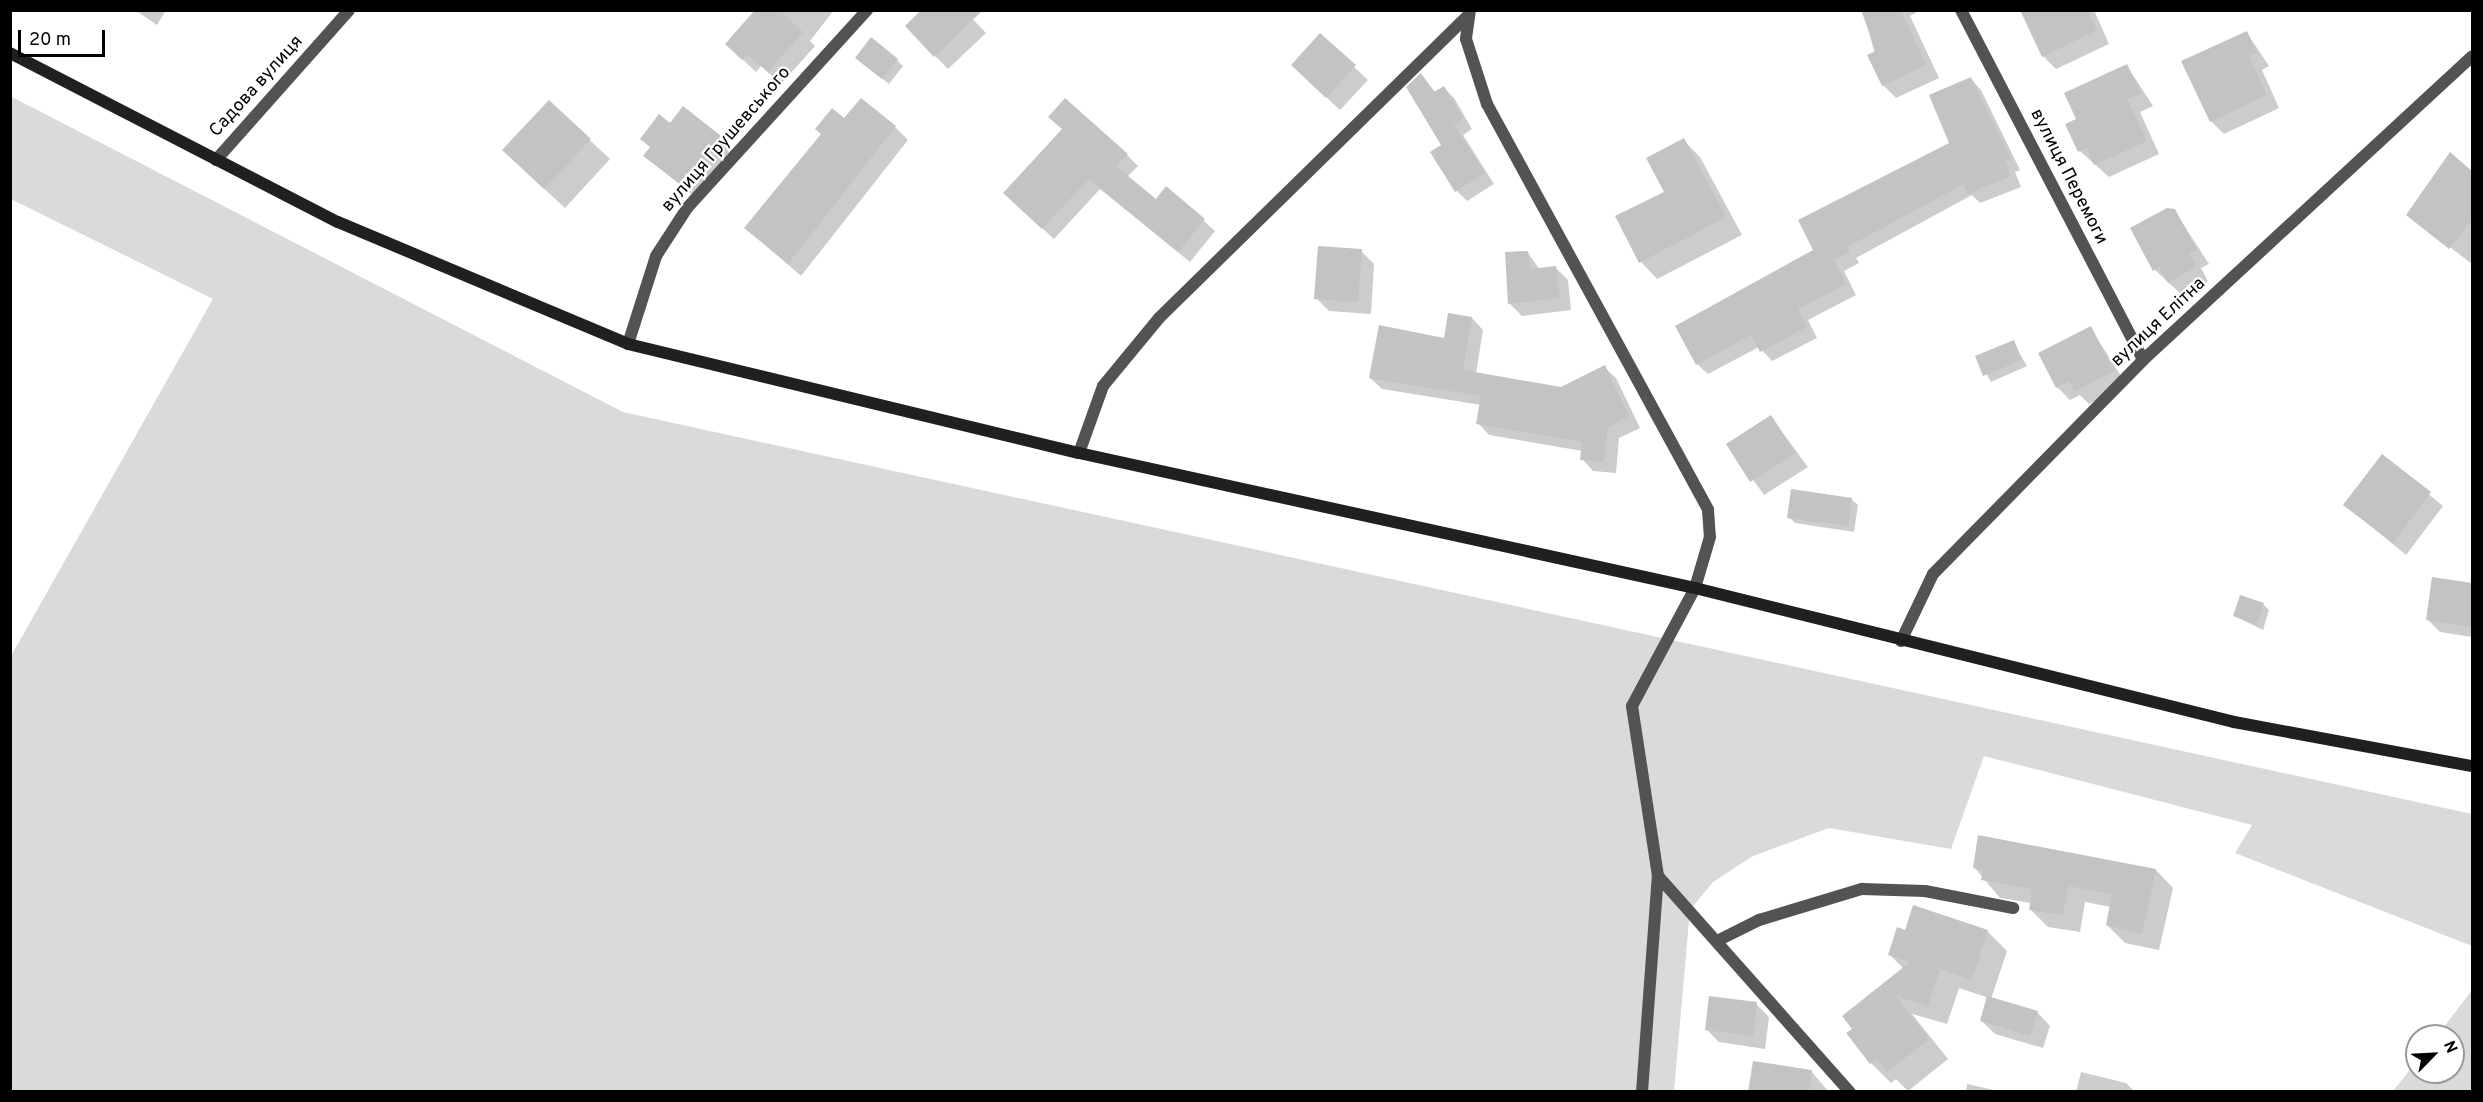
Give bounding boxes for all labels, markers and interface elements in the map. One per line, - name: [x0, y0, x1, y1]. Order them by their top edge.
- scale bar: [21, 18, 108, 56]
- text: 20 m: [29, 29, 71, 52]
- street label: Садова вулиця: [206, 32, 308, 142]
- street label: вулиця Грушевського: [658, 63, 796, 217]
- street label: вулиця Перемоги: [2024, 106, 2112, 248]
- street label: вулиця Елітна: [2107, 274, 2211, 372]
- north arrow: [2405, 1024, 2465, 1084]
- text: N: [2438, 1038, 2461, 1057]

